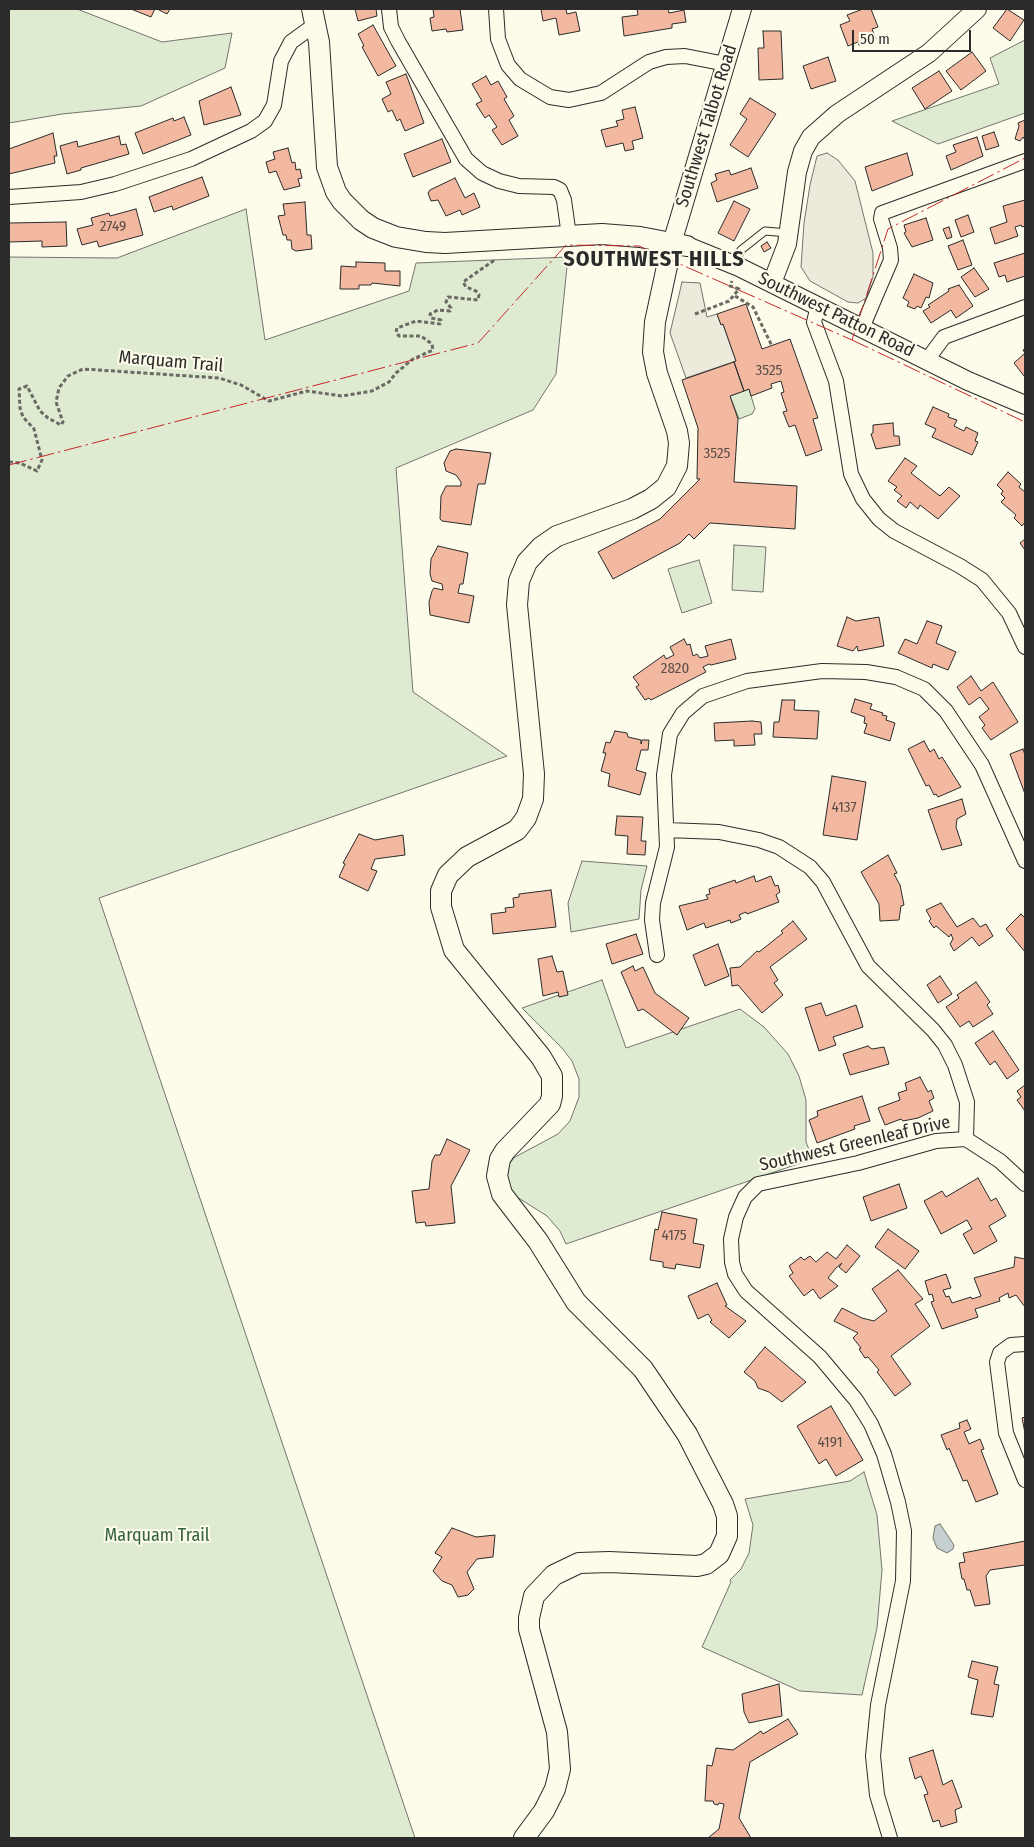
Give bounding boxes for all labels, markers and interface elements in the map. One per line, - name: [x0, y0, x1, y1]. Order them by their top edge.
- scale bar: [854, 20, 973, 52]
- text: 50 m: [860, 30, 890, 48]
- street label: Southwest Talbot Road: [672, 42, 742, 210]
- house number: 2749: [100, 218, 126, 236]
- district label: SOUTHWEST HILLS: [561, 247, 747, 273]
- street label: Southwest Patton Road: [754, 268, 918, 362]
- street label: Marquam Trail: [118, 347, 224, 377]
- house number: 3525: [756, 362, 782, 380]
- house number: 3525: [704, 445, 730, 463]
- house number: 2820: [661, 660, 689, 678]
- house number: 4137: [831, 799, 857, 817]
- street label: Southwest Greenleaf Drive: [758, 1112, 952, 1176]
- house number: 4175: [661, 1227, 687, 1245]
- house number: 4191: [817, 1434, 843, 1452]
- park label: Marquam Trail: [105, 1525, 209, 1547]

